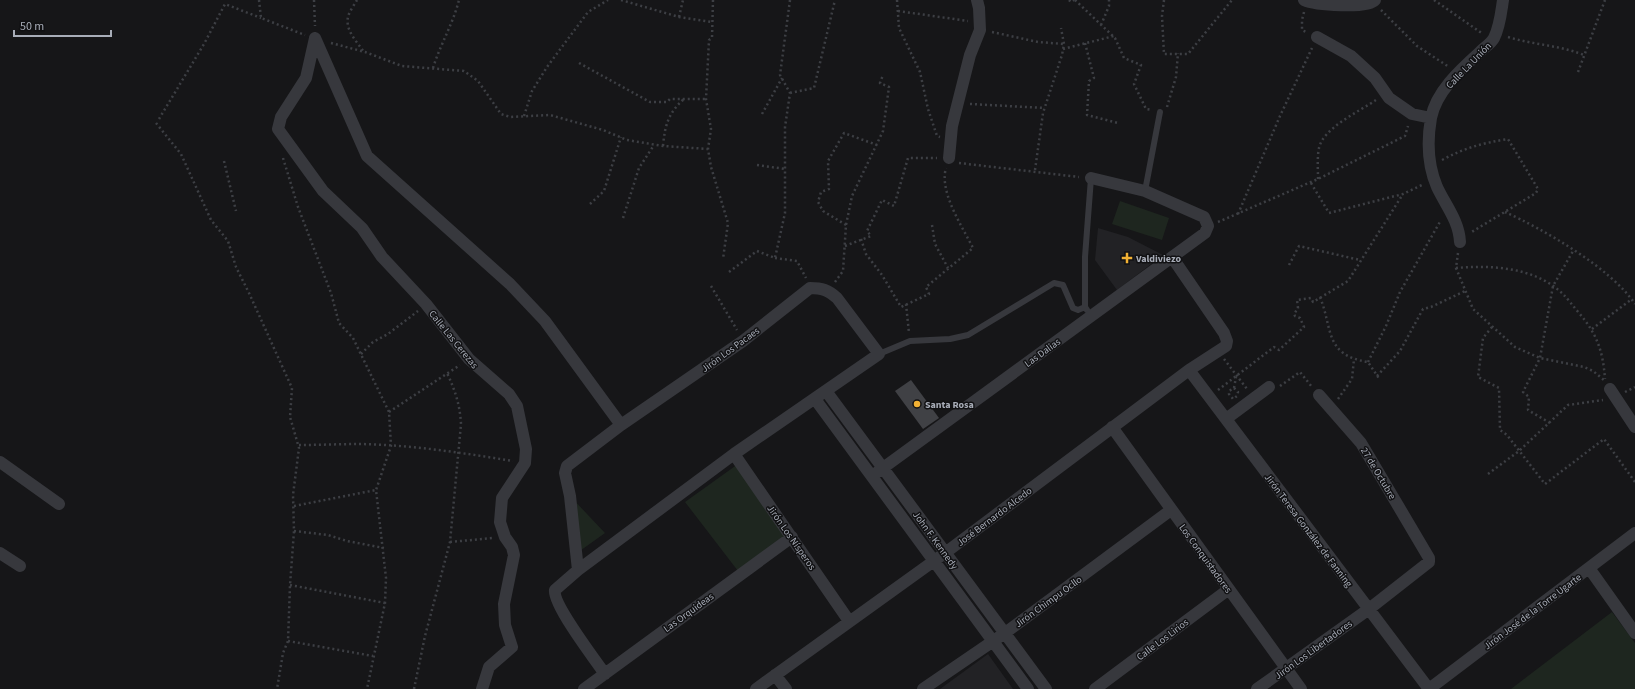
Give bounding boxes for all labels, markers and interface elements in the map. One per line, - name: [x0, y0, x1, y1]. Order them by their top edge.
- scale bar: [14, 12, 111, 38]
- text: 50 m: [20, 18, 44, 35]
- street label: Calle La Unión: [1443, 39, 1495, 92]
- marker: Valdiviezo: [1121, 252, 1133, 264]
- place label: Valdiviezo: [1135, 252, 1181, 266]
- street label: Calle Las Cerezas: [425, 308, 481, 372]
- street label: Jirón Los Pacaes: [699, 324, 763, 376]
- street label: Las Dalias: [1022, 335, 1064, 371]
- place label: Santa Rosa: [925, 398, 974, 412]
- marker: Santa Rosa: [912, 399, 922, 409]
- street label: 27 de Octubre: [1357, 445, 1399, 502]
- street label: Jirón Teresa González de Fanning: [1261, 471, 1356, 590]
- street label: José Bernardo Alcedo: [954, 484, 1035, 550]
- street label: Jirón Los Nísperos: [764, 502, 819, 573]
- street label: John F. Kennedy: [909, 509, 961, 573]
- street label: Los Conquistadores: [1175, 521, 1235, 596]
- street label: Jirón José de la Torre Ugarte: [1481, 570, 1584, 653]
- street label: Jirón Chimpu Ocllo: [1012, 573, 1085, 631]
- street label: Las Orquideas: [661, 590, 717, 636]
- street label: Calle Los Lirios: [1134, 616, 1192, 664]
- street label: Jirón Los Libertadores: [1272, 617, 1355, 683]

